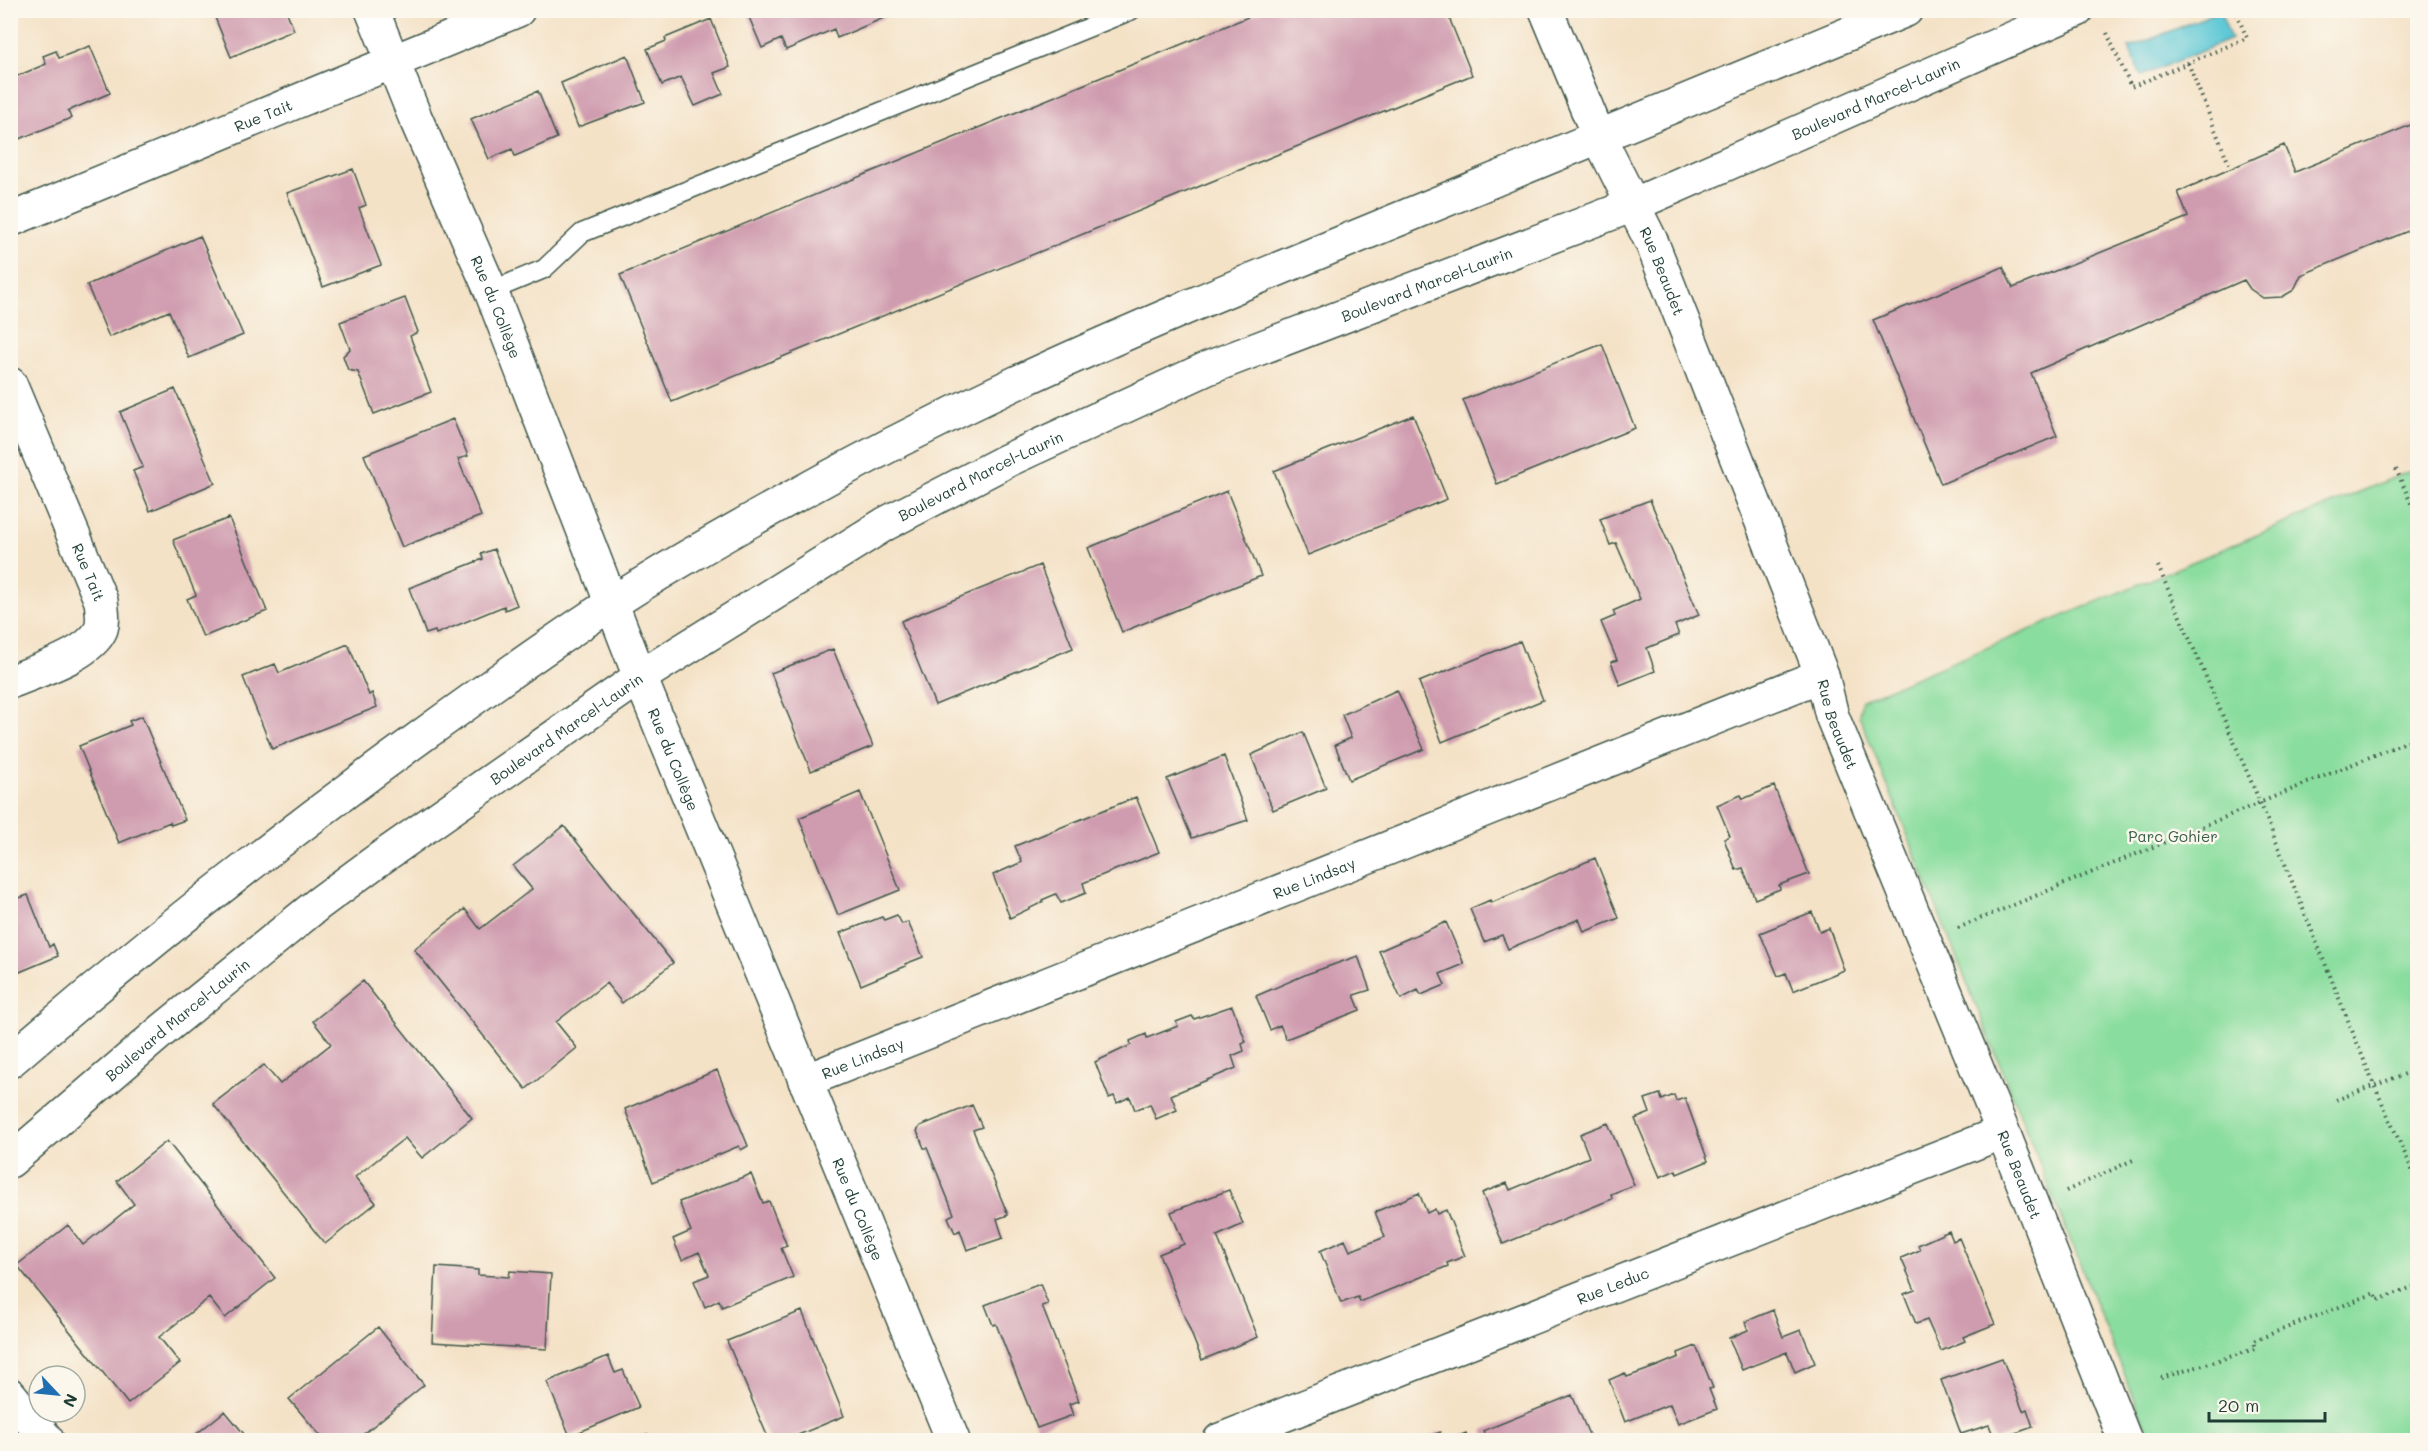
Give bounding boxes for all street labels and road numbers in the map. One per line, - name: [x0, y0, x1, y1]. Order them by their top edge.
- street label: Boulevard Marcel-Laurin: [1788, 53, 1963, 144]
- street label: Rue Tait: [231, 94, 295, 136]
- street label: Rue Beaudet: [1635, 223, 1689, 318]
- street label: Boulevard Marcel-Laurin: [1338, 242, 1515, 326]
- street label: Rue du Collège: [467, 252, 526, 361]
- street label: Boulevard Marcel-Laurin: [895, 426, 1066, 525]
- street label: Rue Tait: [68, 540, 110, 604]
- street label: Boulevard Marcel-Laurin: [486, 668, 646, 789]
- street label: Rue Beaudet: [1813, 677, 1863, 772]
- street label: Rue du Collège: [644, 705, 704, 814]
- street label: Rue Lindsay: [1270, 852, 1358, 903]
- street label: Boulevard Marcel-Laurin: [101, 954, 253, 1085]
- street label: Rue Lindsay: [819, 1033, 907, 1083]
- street label: Rue Beaudet: [1993, 1127, 2046, 1222]
- street label: Rue du Collège: [828, 1155, 888, 1263]
- street label: Rue Leduc: [1574, 1262, 1652, 1309]

